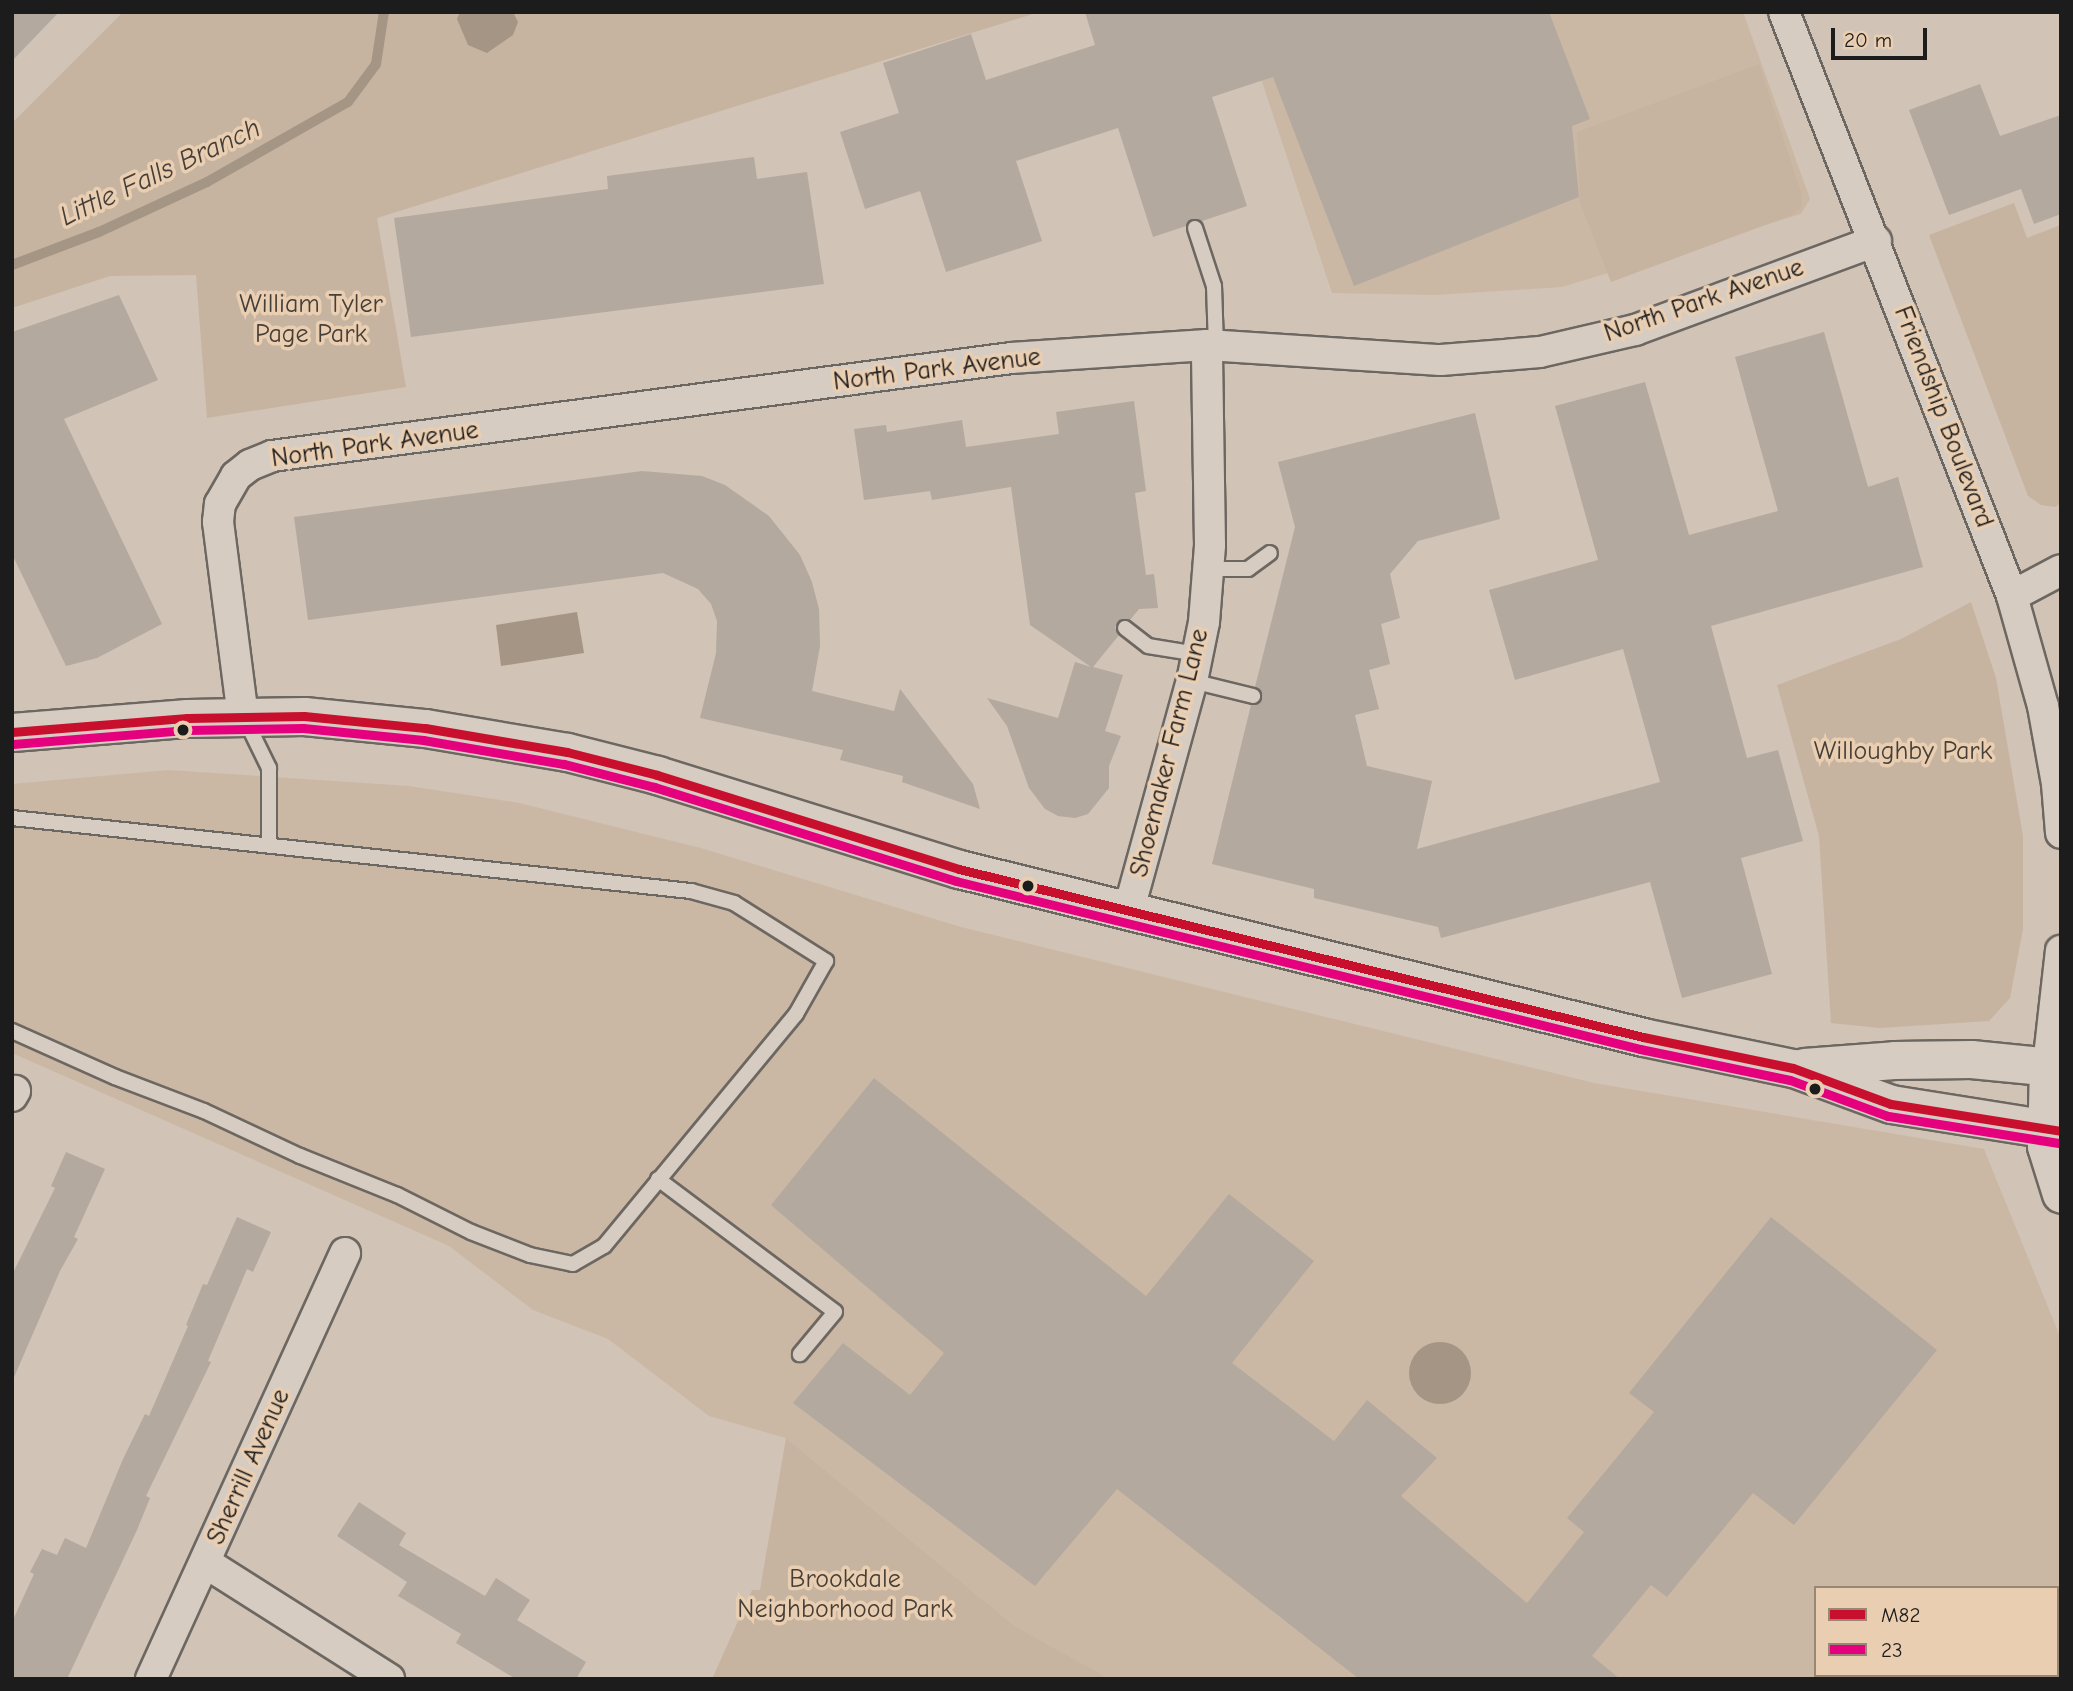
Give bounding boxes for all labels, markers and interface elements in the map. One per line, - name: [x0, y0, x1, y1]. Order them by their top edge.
- scale bar: [1835, 14, 1931, 58]
- text: 20 m: [1844, 28, 1892, 52]
- water label: Little Falls Branch: [54, 111, 266, 233]
- street label: North Park Avenue: [1600, 252, 1808, 350]
- park label: William Tyler Page Park: [239, 289, 383, 350]
- street label: Friendship Boulevard: [1886, 302, 2000, 532]
- street label: North Park Avenue: [831, 342, 1043, 398]
- street label: North Park Avenue: [269, 415, 481, 475]
- street label: Shoemaker Farm Lane: [1124, 626, 1216, 880]
- unlabelled marker: [176, 723, 190, 737]
- park label: Willoughby Park: [1814, 736, 1992, 768]
- unlabelled marker: [1021, 879, 1035, 893]
- unlabelled marker: [1808, 1082, 1822, 1096]
- street label: Sherrill Avenue: [201, 1384, 297, 1550]
- park label: Brookdale Neighborhood Park: [737, 1564, 953, 1626]
- legend: [1814, 1586, 2059, 1677]
- text: M82: [1881, 1603, 1920, 1627]
- text: 23: [1881, 1638, 1903, 1662]

